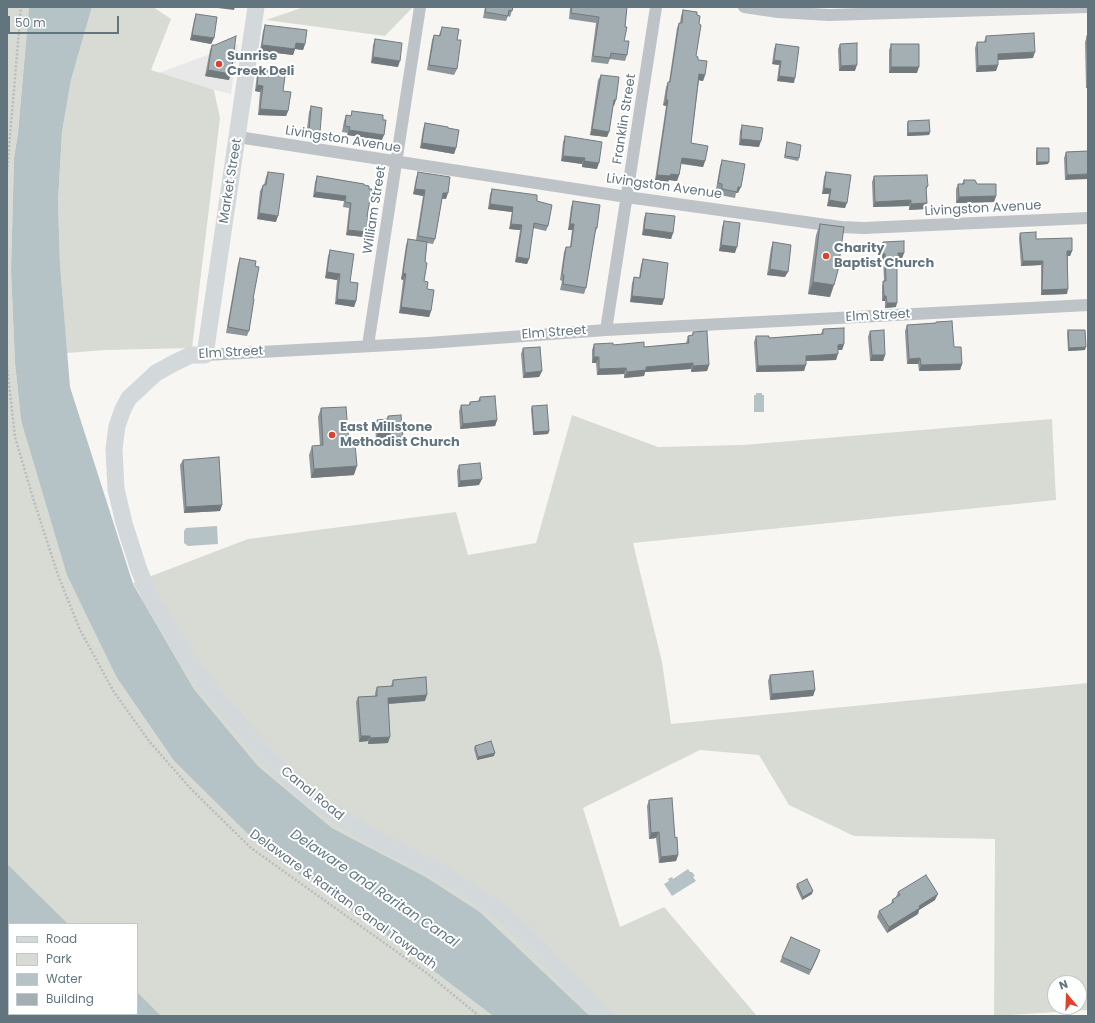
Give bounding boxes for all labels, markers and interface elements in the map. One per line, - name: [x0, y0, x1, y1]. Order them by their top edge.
- scale bar: [10, 8, 121, 34]
- text: 50 m: [15, 14, 46, 31]
- place label: Sunrise Creek Deli: [227, 49, 294, 80]
- marker: Sunrise Creek Deli: [214, 59, 224, 69]
- street label: Franklin Street: [610, 73, 640, 165]
- street label: Livingston Avenue: [284, 123, 402, 157]
- street label: Market Street: [217, 137, 245, 225]
- street label: William Street: [360, 165, 390, 255]
- street label: Livingston Avenue: [605, 171, 723, 203]
- street label: Livingston Avenue: [924, 198, 1042, 220]
- place label: Charity Baptist Church: [834, 241, 934, 272]
- marker: Charity Baptist Church: [821, 251, 831, 261]
- street label: Elm Street: [845, 307, 911, 325]
- street label: Elm Street: [521, 323, 587, 343]
- street label: Elm Street: [198, 344, 264, 362]
- place label: East Millstone Methodist Church: [340, 420, 460, 451]
- marker: East Millstone Methodist Church: [327, 430, 337, 440]
- street label: Canal Road: [277, 764, 347, 824]
- water label: Delaware and Raritan Canal: [287, 826, 461, 952]
- street label: Delaware & Raritan Canal Towpath: [246, 827, 440, 973]
- legend: [8, 923, 138, 1015]
- text: Road: [46, 930, 77, 947]
- text: Park: [46, 950, 72, 967]
- text: Water: [46, 970, 82, 987]
- north arrow: [1047, 975, 1087, 1015]
- text: N: [1057, 976, 1070, 994]
- text: Building: [46, 990, 94, 1007]

